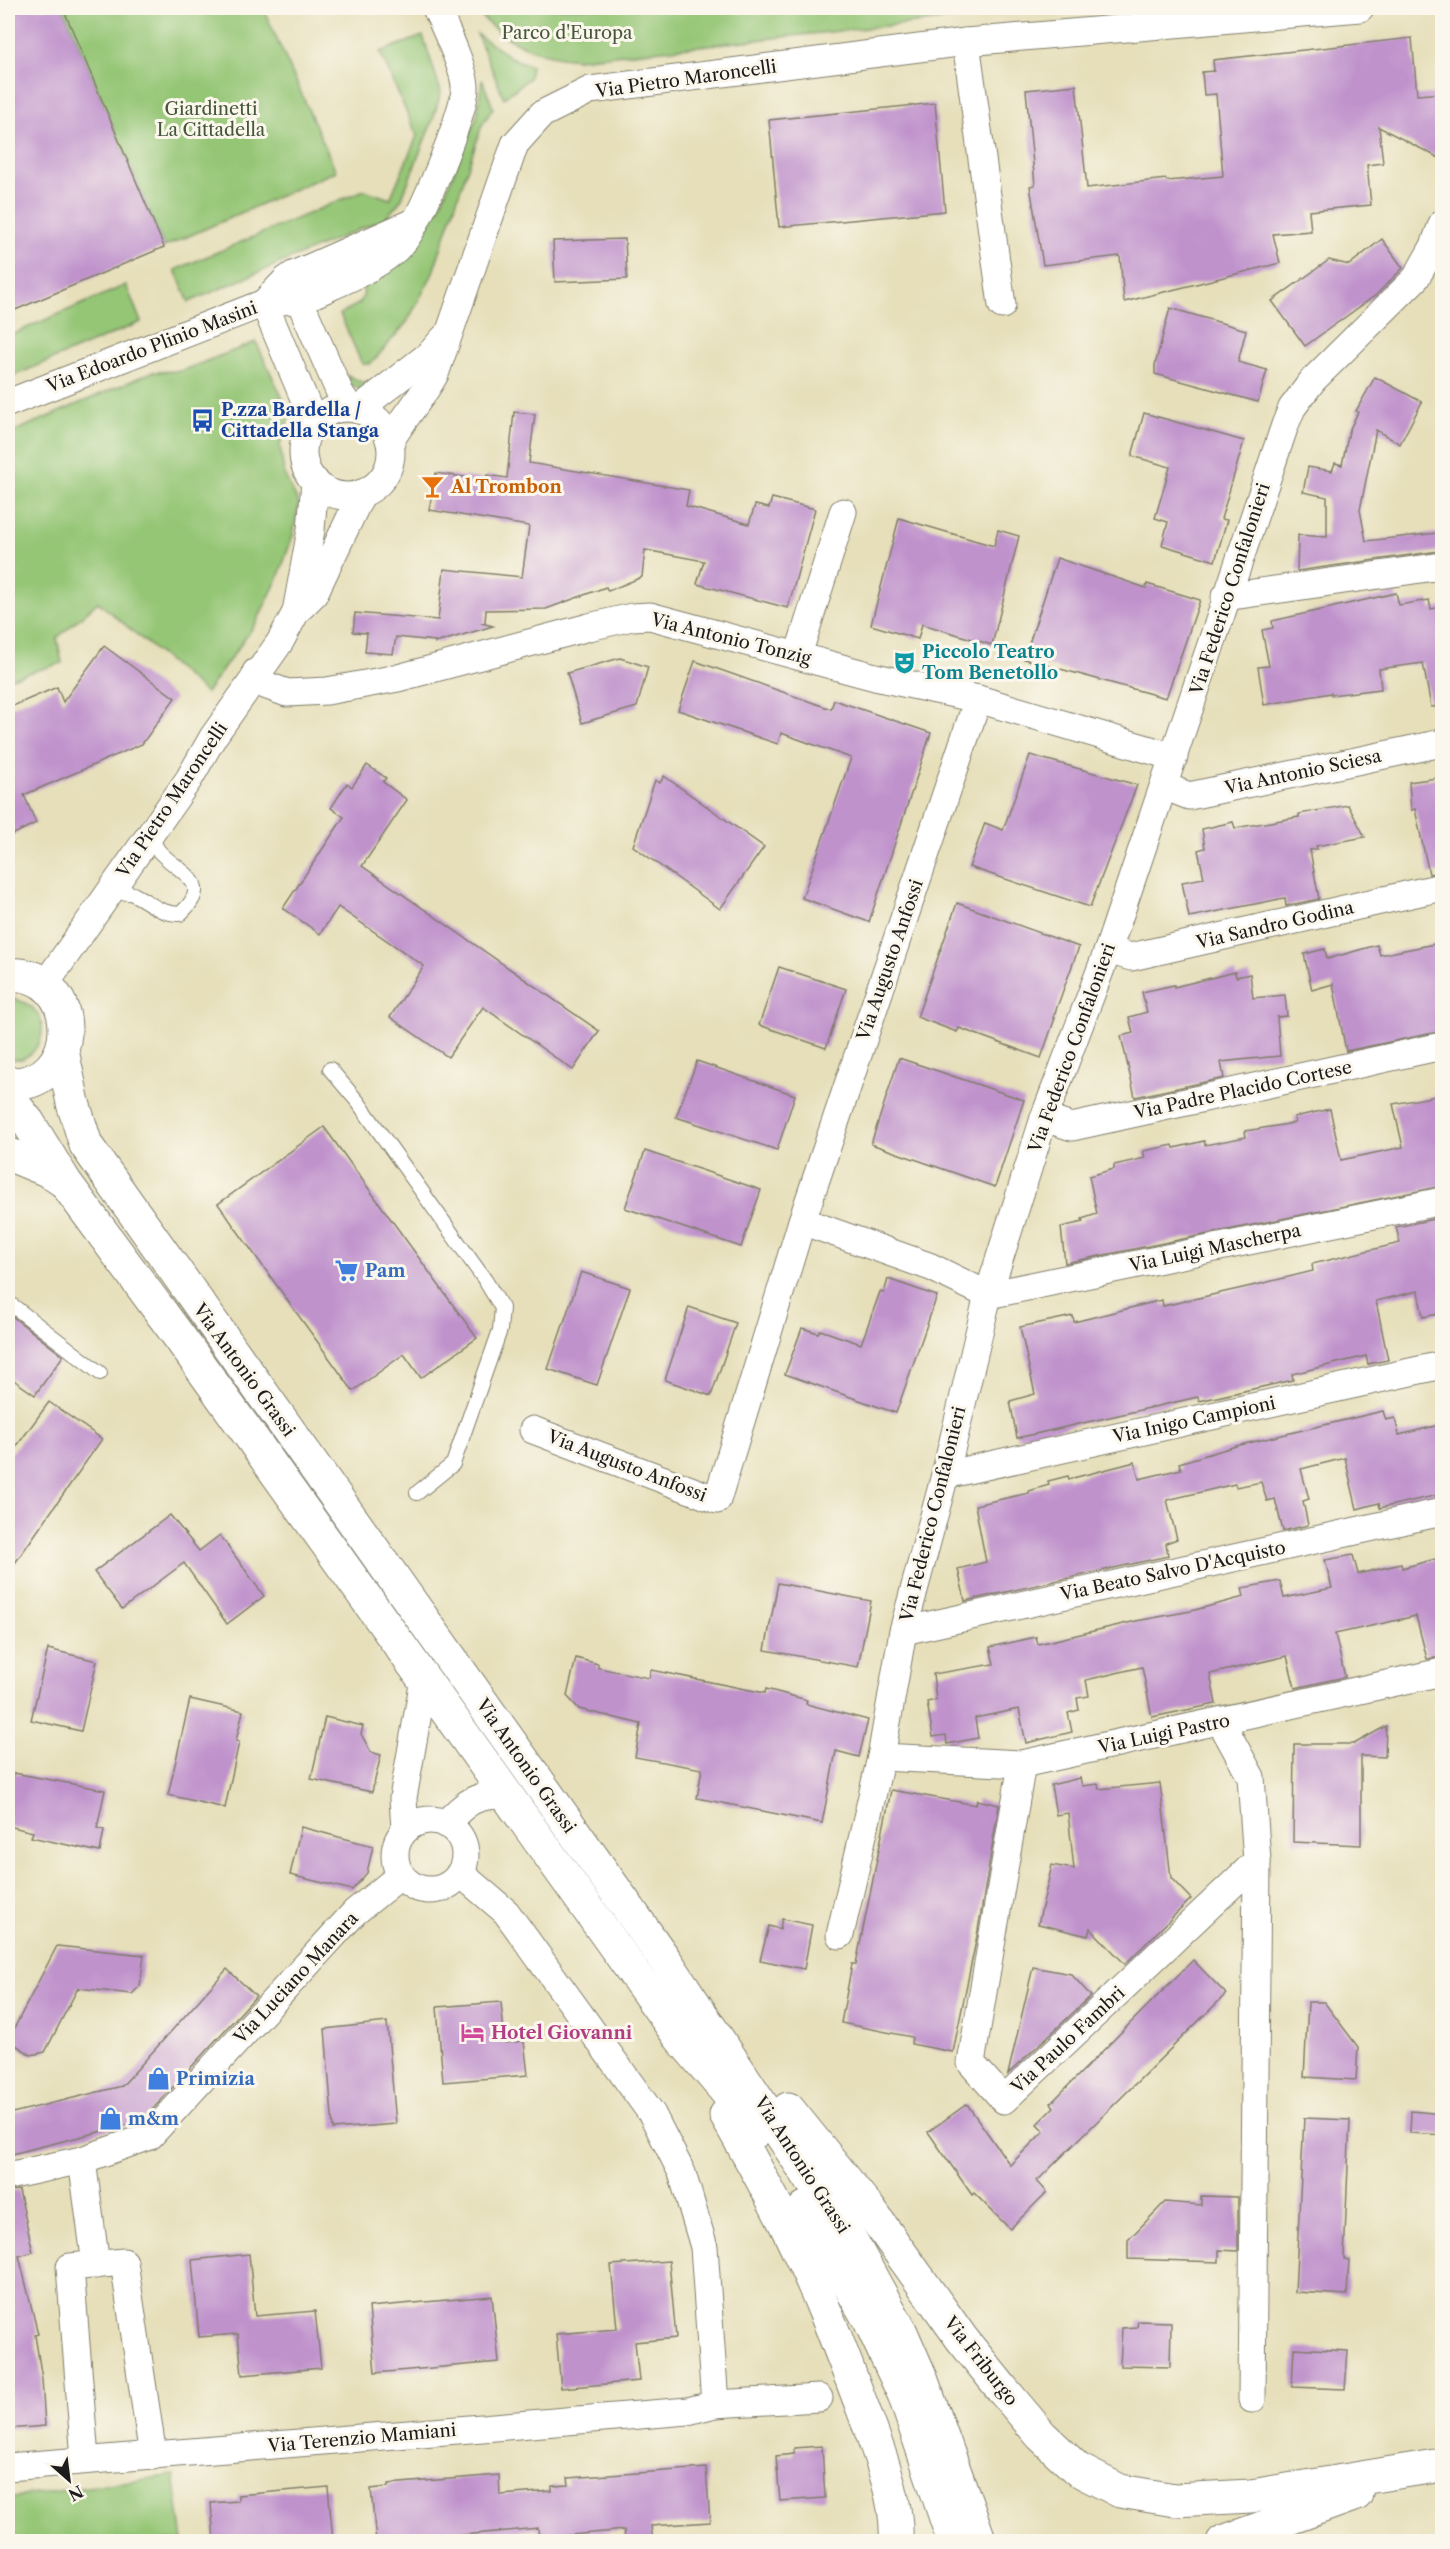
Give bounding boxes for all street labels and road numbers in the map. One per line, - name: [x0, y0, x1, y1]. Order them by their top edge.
- street label: Via Pietro Maroncelli: [593, 55, 778, 103]
- street label: Via Edoardo Plinio Masini: [43, 297, 261, 398]
- street label: Via Federico Confalonieri: [1185, 480, 1275, 699]
- street label: Via Antonio Tonzig: [648, 608, 814, 670]
- street label: Via Pietro Maroncelli: [111, 718, 232, 883]
- street label: Via Antonio Sciesa: [1222, 745, 1384, 800]
- street label: Via Augusto Anfossi: [852, 876, 928, 1044]
- street label: Via Sandro Godina: [1193, 896, 1356, 954]
- street label: Via Federico Confalonieri: [1023, 940, 1120, 1157]
- street label: Via Padre Placido Cortese: [1131, 1056, 1354, 1124]
- street label: Via Luigi Mascherpa: [1126, 1219, 1303, 1277]
- street label: Via Antonio Grassi: [188, 1298, 300, 1441]
- street label: Via Inigo Campioni: [1110, 1392, 1278, 1448]
- street label: Via Federico Confalonieri: [895, 1403, 971, 1625]
- street label: Via Augusto Anfossi: [543, 1425, 710, 1507]
- street label: Via Beato Salvo D'Acquisto: [1057, 1536, 1288, 1606]
- street label: Via Antonio Grassi: [471, 1694, 581, 1838]
- street label: Via Luigi Pastro: [1095, 1709, 1232, 1759]
- street label: Via Luciano Manara: [229, 1907, 363, 2049]
- street label: Via Paulo Fambri: [1006, 1981, 1130, 2099]
- street label: Via Antonio Grassi: [749, 2091, 855, 2238]
- street label: Via Friburgo: [939, 2311, 1023, 2410]
- street label: Via Terenzio Mamiani: [266, 2419, 458, 2457]

